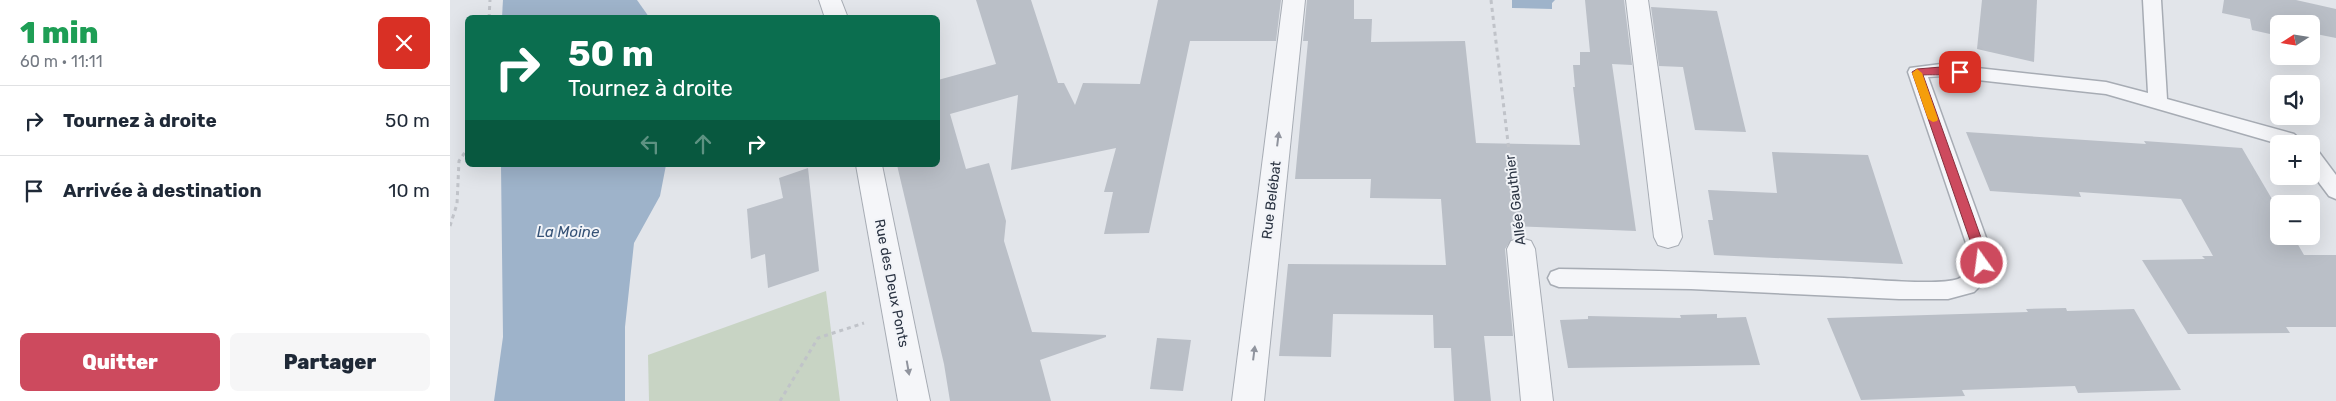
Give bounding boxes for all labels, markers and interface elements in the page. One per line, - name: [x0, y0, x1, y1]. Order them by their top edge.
- text: 1 min: [20, 15, 98, 51]
- north arrow: [2270, 15, 2320, 65]
- map controls: [2270, 15, 2320, 245]
- button: close: [378, 17, 430, 69]
- text: 50 m: [568, 33, 654, 75]
- icon: right: [485, 35, 550, 100]
- pin: [1939, 51, 1981, 93]
- text: 60 m · 11:11: [20, 52, 103, 71]
- icon: arrive: [1946, 58, 1974, 86]
- text: Tournez à droite: [568, 75, 733, 102]
- button: sound: [2270, 75, 2320, 125]
- icon: right: [20, 107, 48, 135]
- text: Tournez à droite: [63, 109, 217, 132]
- text: 50 m: [385, 109, 430, 132]
- icon: left: [636, 130, 664, 158]
- icon: ahead: [689, 130, 717, 158]
- icon: right: [742, 130, 770, 158]
- one-way arrow: [1274, 131, 1282, 147]
- button: +: [2270, 135, 2320, 185]
- street label: Allée Gauthier: [1501, 153, 1530, 246]
- street label: Rue Belébat: [1258, 159, 1285, 240]
- icon: arrive: [20, 177, 48, 205]
- text: Arrivée à destination: [63, 179, 262, 202]
- text: 10 m: [388, 179, 430, 202]
- button: −: [2270, 195, 2320, 245]
- street label: Rue des Deux Ponts: [871, 217, 912, 349]
- water label: La Moine: [537, 223, 600, 241]
- position arrow: [1955, 236, 2007, 288]
- button: Quitter: [20, 333, 220, 391]
- button: Partager: [230, 333, 430, 391]
- one-way arrow: [1250, 344, 1258, 360]
- one-way arrow: [904, 360, 912, 376]

